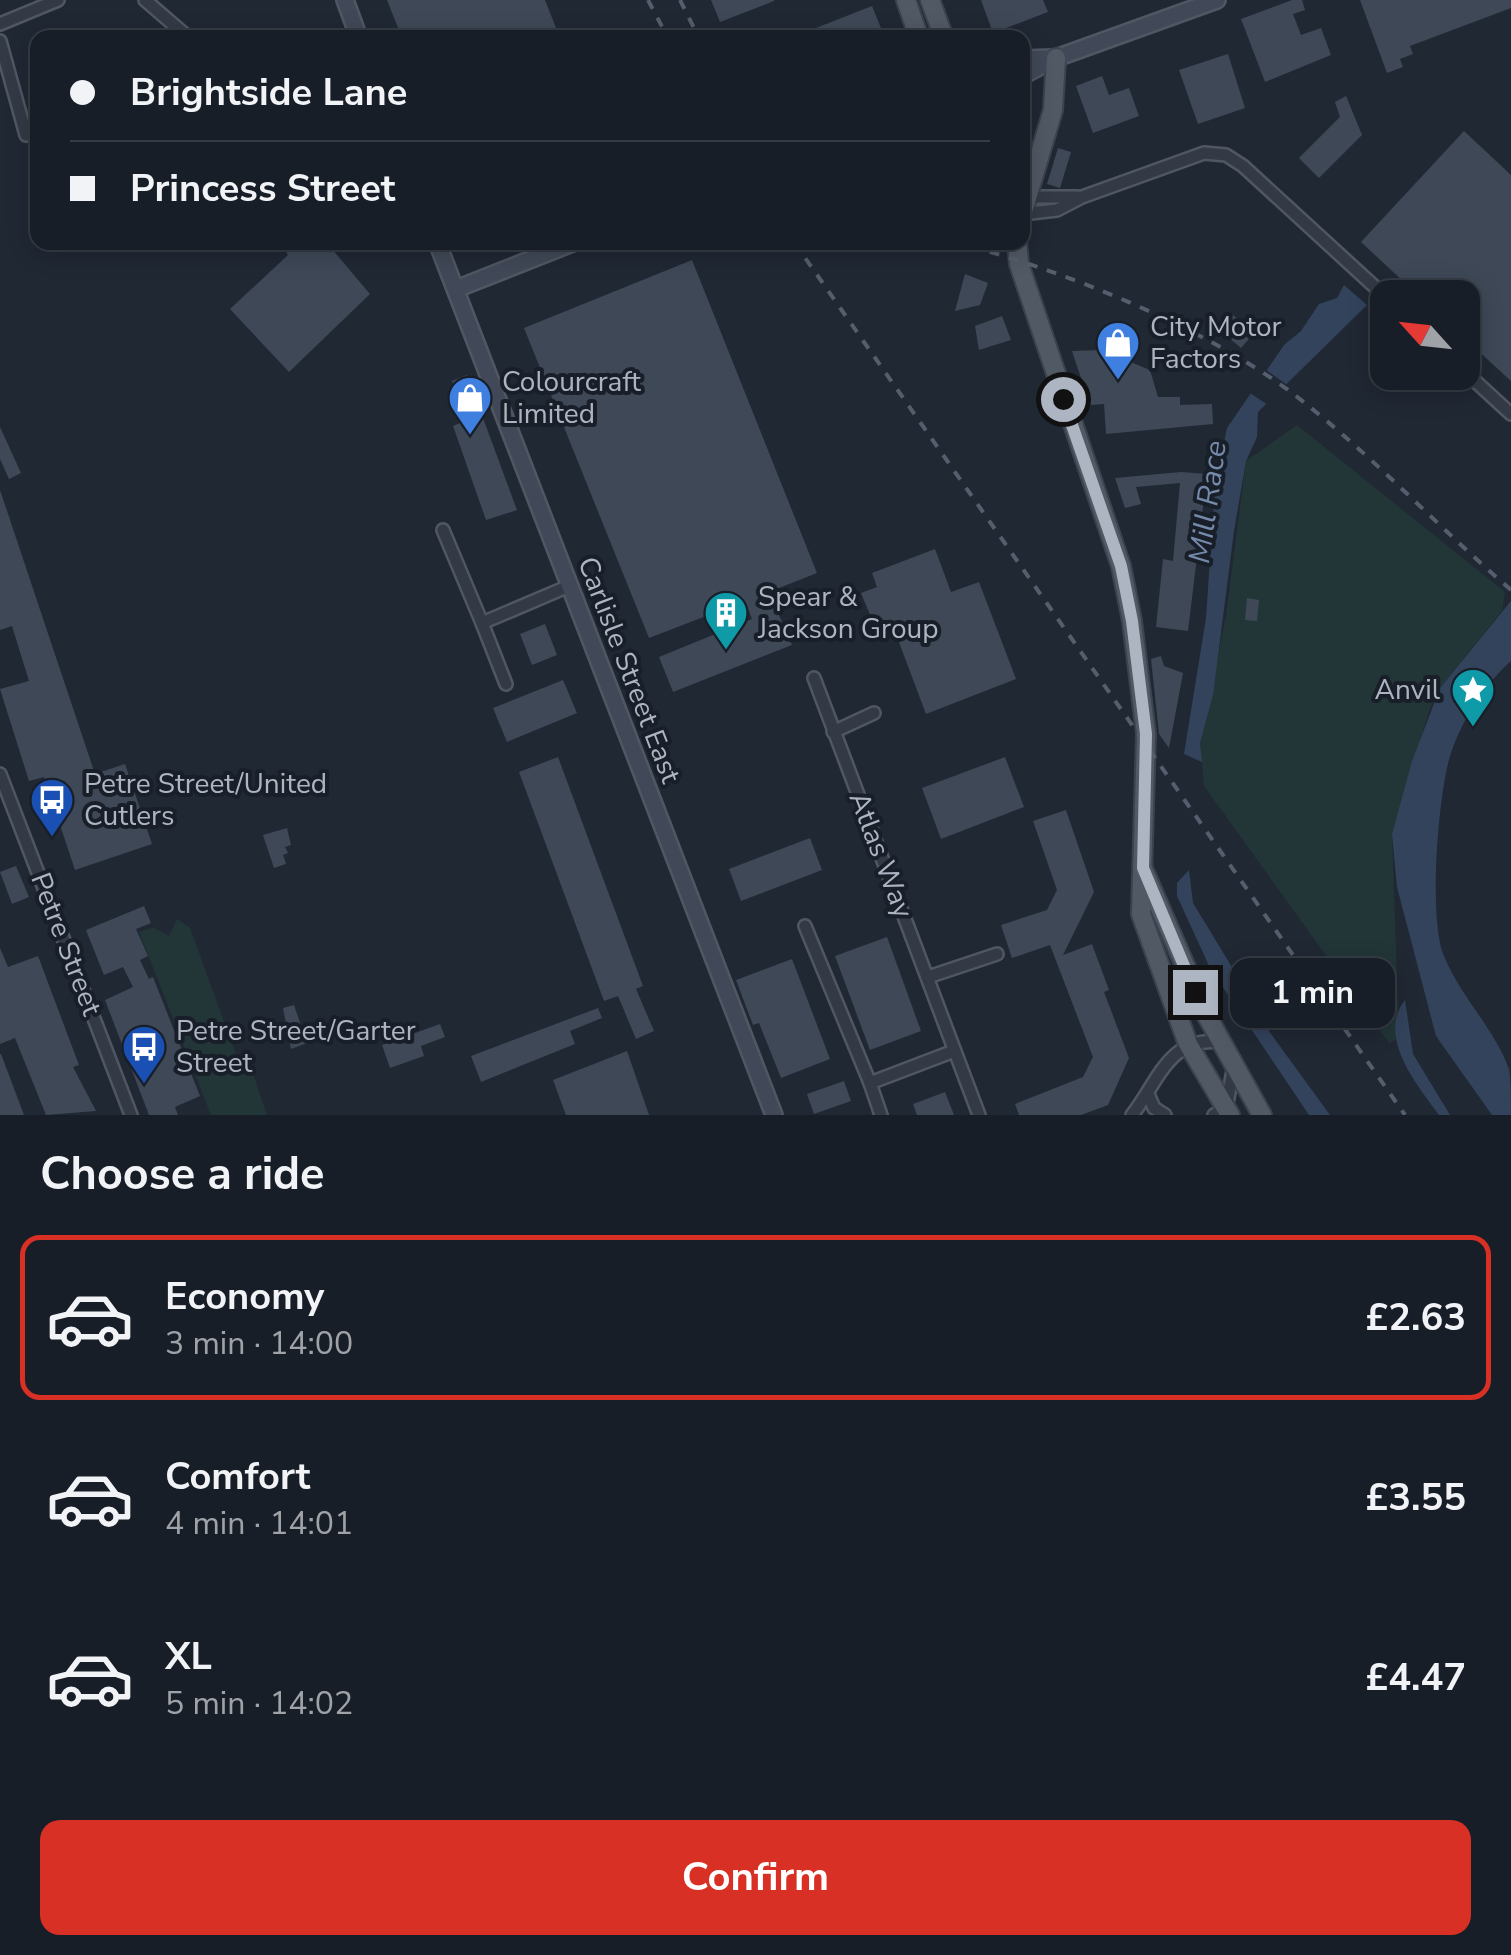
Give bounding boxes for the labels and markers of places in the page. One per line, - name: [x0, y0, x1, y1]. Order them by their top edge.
- place label: City Motor Factors: [1150, 308, 1282, 378]
- shop icon: City Motor Factors: [1095, 320, 1141, 381]
- place label: Colourcraft Limited: [502, 363, 641, 433]
- shop icon: Colourcraft Limited: [447, 375, 493, 436]
- place label: Spear & Jackson Group: [757, 578, 939, 648]
- building icon: Spear & Jackson Group: [703, 590, 749, 651]
- place icon: Anvil: [1450, 667, 1496, 728]
- place label: Anvil: [1375, 671, 1441, 709]
- place label: Petre Street/United Cutlers: [84, 765, 327, 835]
- bus stop icon: Petre Street/United Cutlers: [29, 777, 75, 838]
- place label: Petre Street/Garter Street: [176, 1012, 416, 1082]
- bus stop icon: Petre Street/Garter Street: [121, 1024, 167, 1085]

